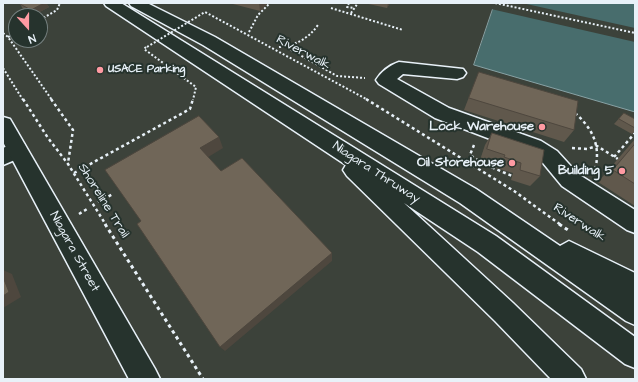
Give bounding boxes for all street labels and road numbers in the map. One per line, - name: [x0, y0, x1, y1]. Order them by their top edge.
- street label: Riverwalk: [273, 32, 333, 74]
- street label: Niagara Thruway: [329, 139, 423, 207]
- street label: Shoreline Trail: [74, 161, 132, 241]
- street label: Riverwalk: [550, 200, 608, 246]
- street label: Niagara Street: [46, 209, 102, 295]

